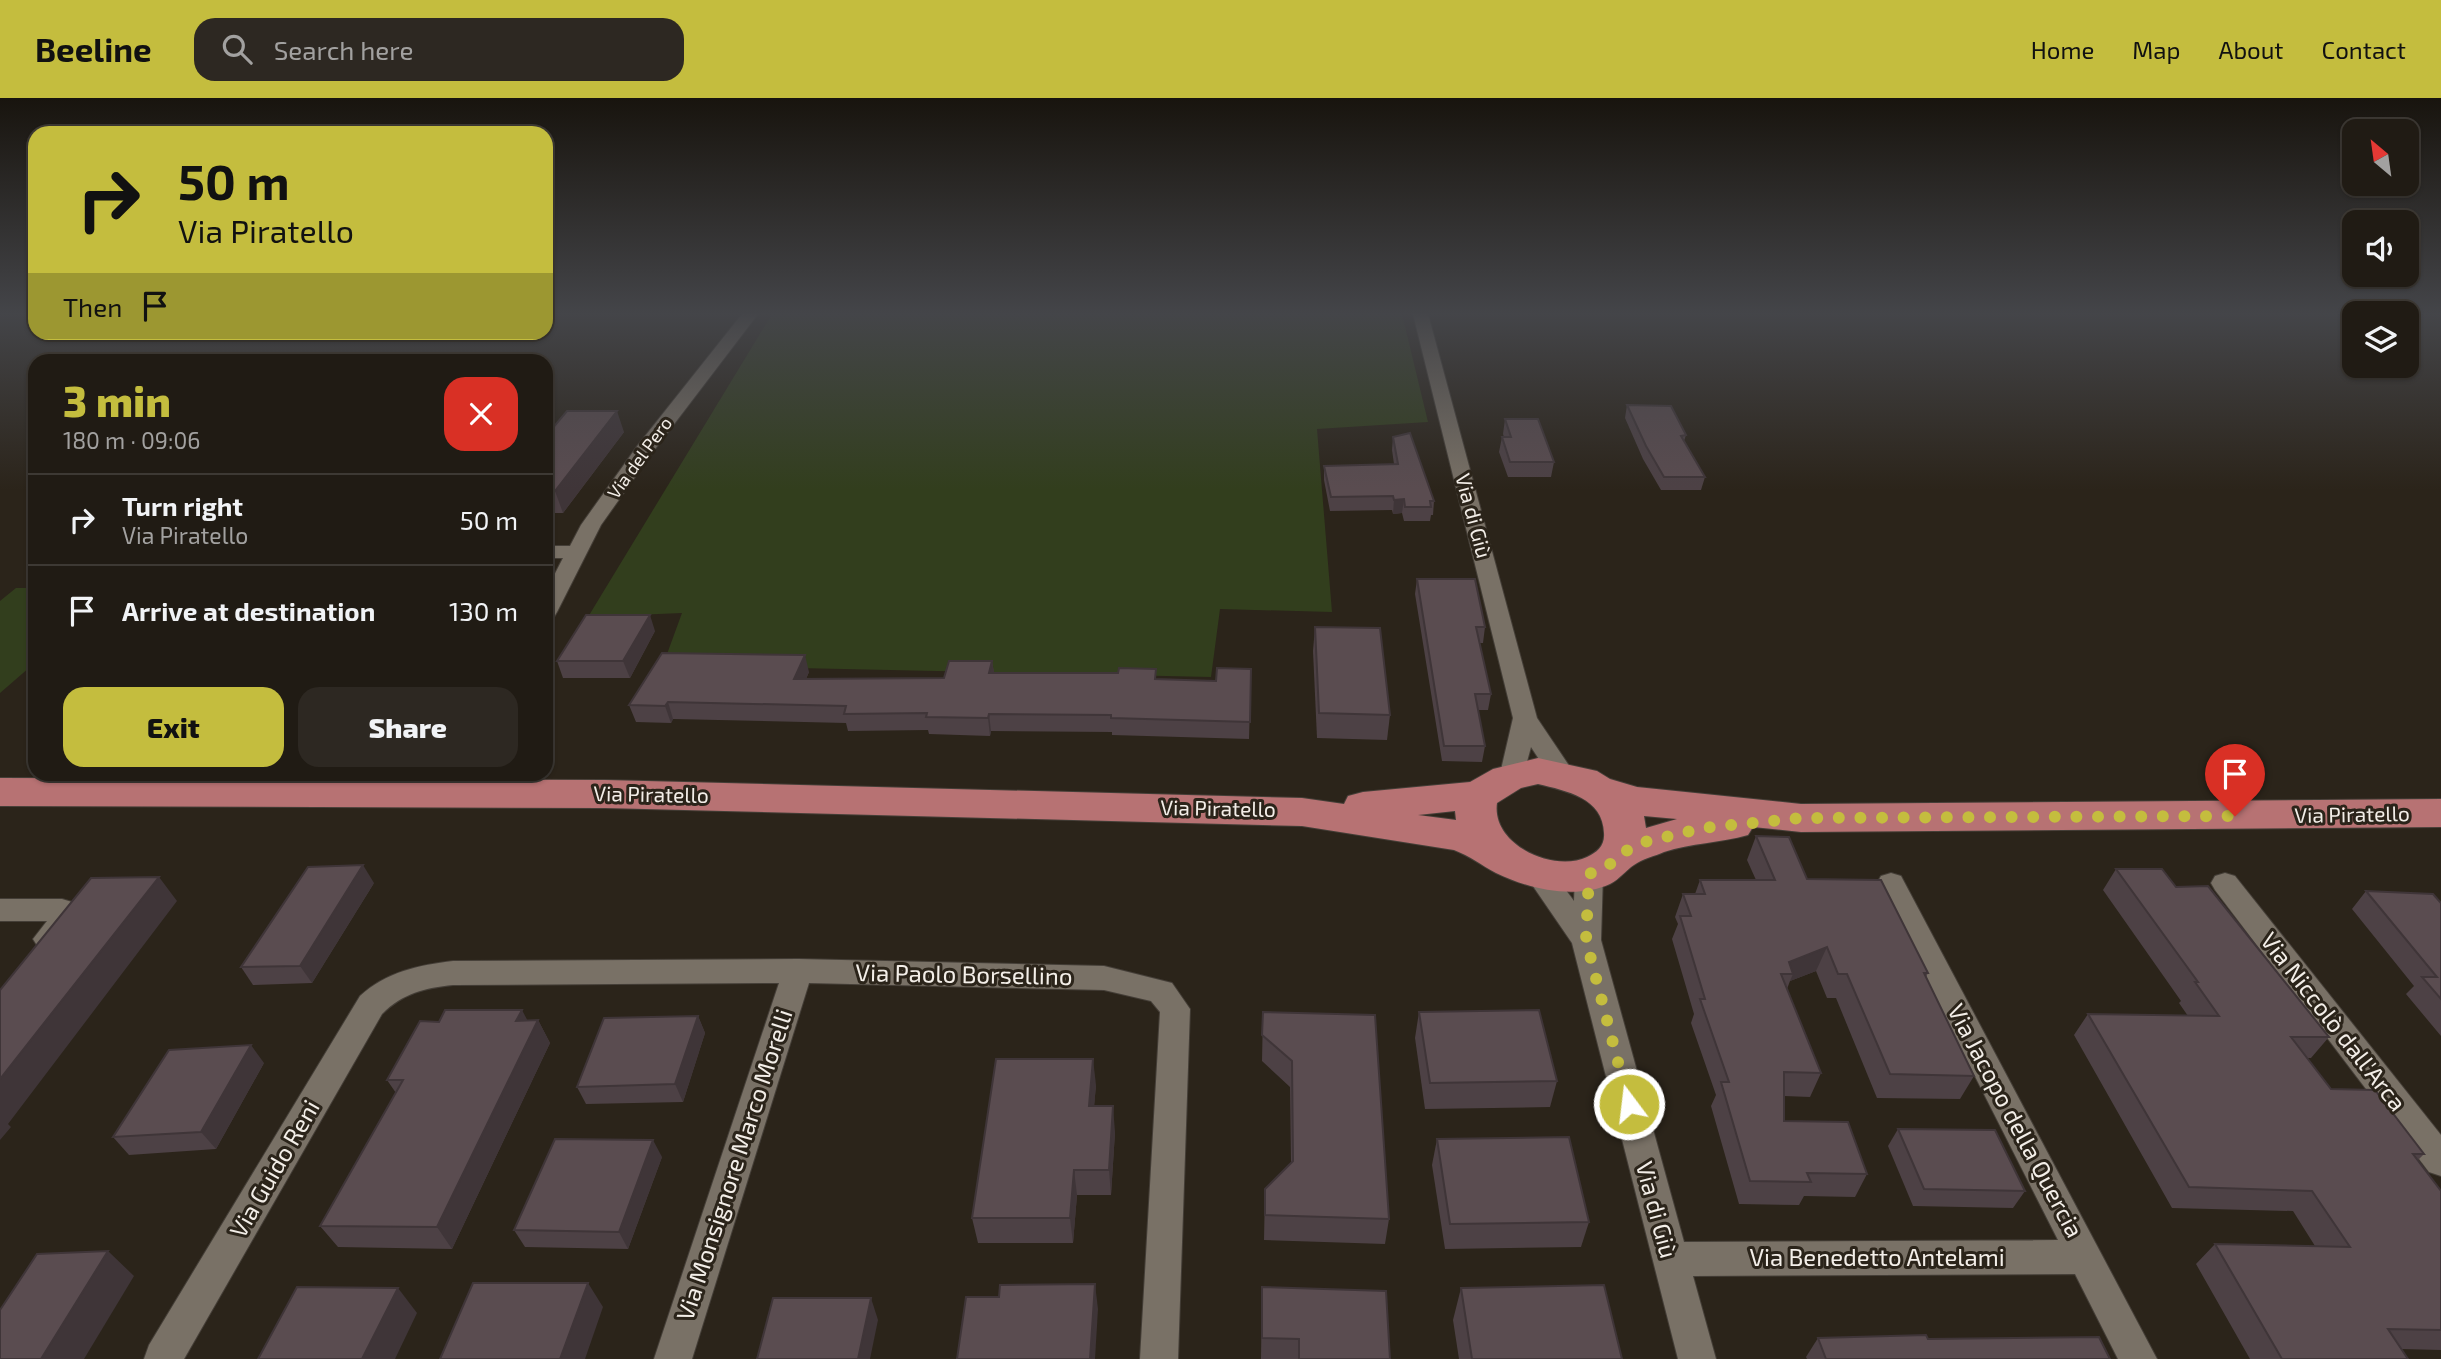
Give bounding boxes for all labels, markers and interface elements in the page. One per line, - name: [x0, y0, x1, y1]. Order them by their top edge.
- search box: [194, 18, 684, 81]
- text: Beeline: [35, 29, 152, 69]
- icon: search: [218, 30, 256, 68]
- text: Search here: [274, 34, 413, 65]
- text: Home: [2031, 35, 2094, 64]
- text: Map: [2132, 35, 2180, 64]
- text: About: [2218, 35, 2284, 64]
- text: Contact: [2322, 35, 2406, 64]
- north arrow: [2342, 119, 2418, 196]
- map controls: [2342, 119, 2419, 378]
- text: 50 m: [178, 151, 290, 210]
- icon: right: [63, 154, 154, 245]
- button: sound: [2342, 210, 2419, 287]
- text: Via Piratello: [178, 211, 354, 249]
- icon: arrive: [136, 287, 174, 325]
- text: Then: [63, 291, 122, 322]
- button: layers: [2342, 301, 2419, 378]
- text: 3 min: [63, 375, 171, 425]
- button: close: [444, 377, 518, 451]
- street label: Via del Pero: [602, 412, 676, 503]
- text: 180 m · 09:06: [63, 426, 200, 454]
- street label: Via di Giù: [1451, 471, 1498, 561]
- text: Turn right: [122, 490, 243, 521]
- icon: right: [63, 501, 101, 539]
- text: 50 m: [460, 504, 518, 535]
- text: Via Piratello: [122, 521, 248, 549]
- icon: arrive: [63, 592, 101, 630]
- text: Arrive at destination: [122, 595, 375, 626]
- text: 130 m: [449, 595, 518, 626]
- button: Exit: [63, 687, 284, 767]
- button: Share: [298, 687, 518, 767]
- pin: [2205, 744, 2265, 816]
- icon: arrive: [2216, 755, 2254, 793]
- street label: Via Piratello: [593, 780, 709, 807]
- street label: Via Piratello: [1160, 794, 1276, 821]
- street label: Via Piratello: [2294, 800, 2410, 827]
- street label: Via Niccolò dall'Arca: [2255, 926, 2413, 1116]
- street label: Via Paolo Borsellino: [855, 957, 1073, 990]
- street label: Via Jacopo della Quercia: [1942, 999, 2090, 1242]
- street label: Via Monsignore Marco Morelli: [669, 1005, 798, 1324]
- position arrow: [1592, 1067, 1666, 1141]
- street label: Via Guido Reni: [223, 1094, 325, 1242]
- street label: Via di Giù: [1631, 1158, 1684, 1261]
- street label: Via Benedetto Antelami: [1749, 1242, 2005, 1271]

